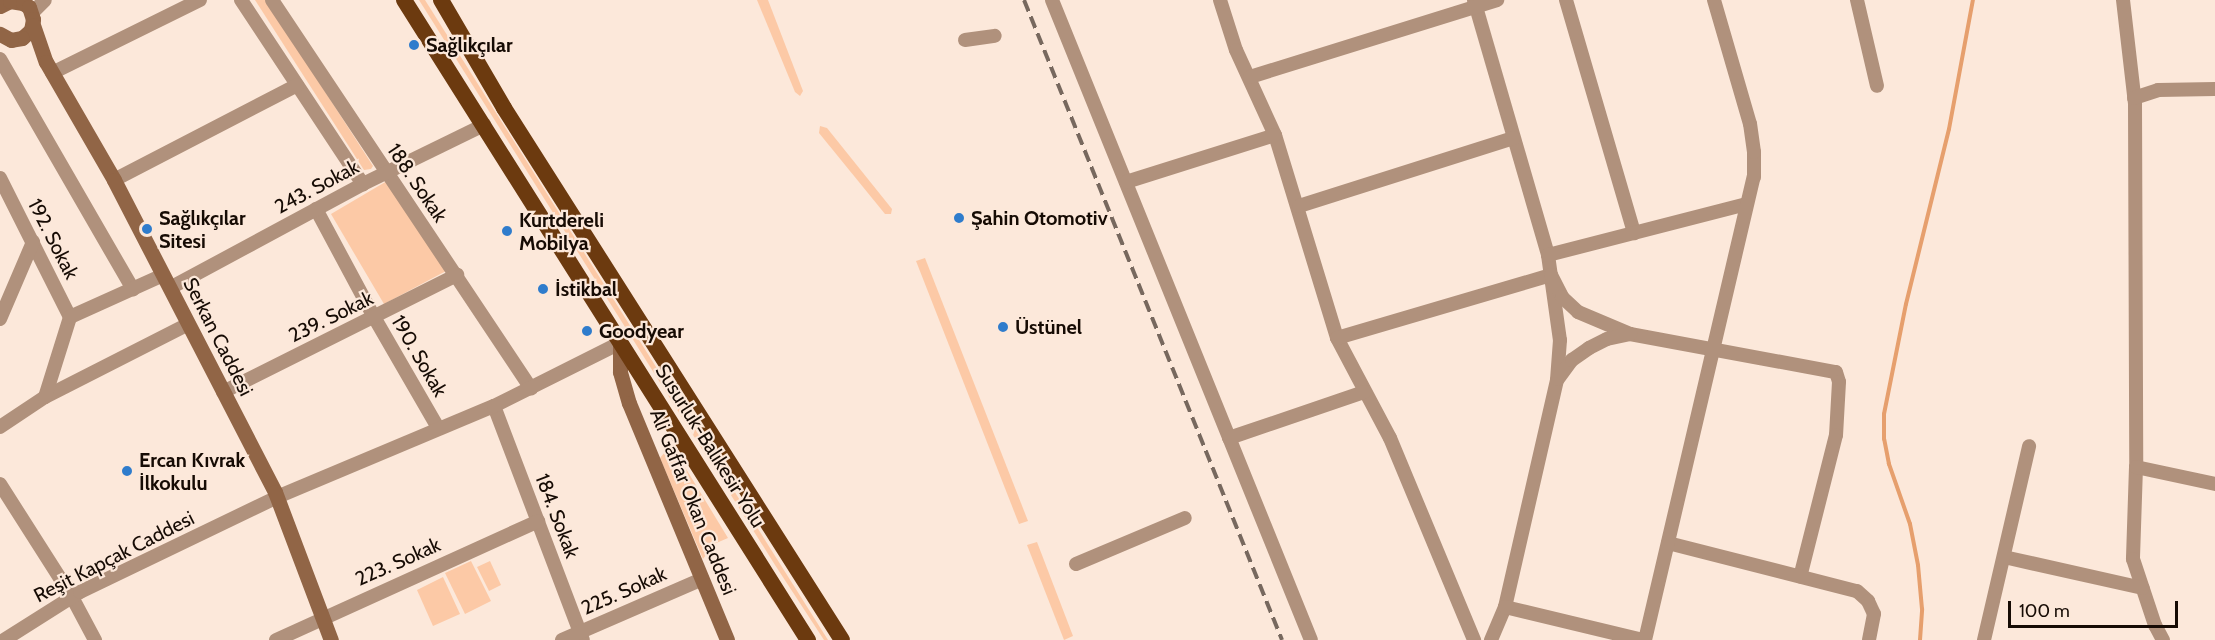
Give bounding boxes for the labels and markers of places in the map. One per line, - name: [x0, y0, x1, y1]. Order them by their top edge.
- place label: Sağlıkçılar: [426, 33, 513, 57]
- marker: Sağlıkçılar: [407, 38, 421, 52]
- place label: Sağlıkçılar Sitesi: [159, 206, 246, 253]
- place label: Şahin Otomotiv: [971, 206, 1108, 230]
- place label: Kurtdereli Mobilya: [519, 208, 604, 255]
- marker: Şahin Otomotiv: [952, 211, 966, 225]
- marker: Sağlıkçılar Sitesi: [140, 222, 154, 236]
- marker: Kurtdereli Mobilya: [500, 224, 514, 238]
- place label: İstikbal: [555, 277, 617, 301]
- marker: İstikbal: [536, 282, 550, 296]
- place label: Üstünel: [1015, 315, 1082, 339]
- place label: Goodyear: [599, 319, 684, 343]
- marker: Üstünel: [996, 320, 1010, 334]
- marker: Goodyear: [580, 324, 594, 338]
- place label: Ercan Kıvrak İlkokulu: [139, 448, 245, 495]
- marker: Ercan Kıvrak İlkokulu: [120, 464, 134, 478]

